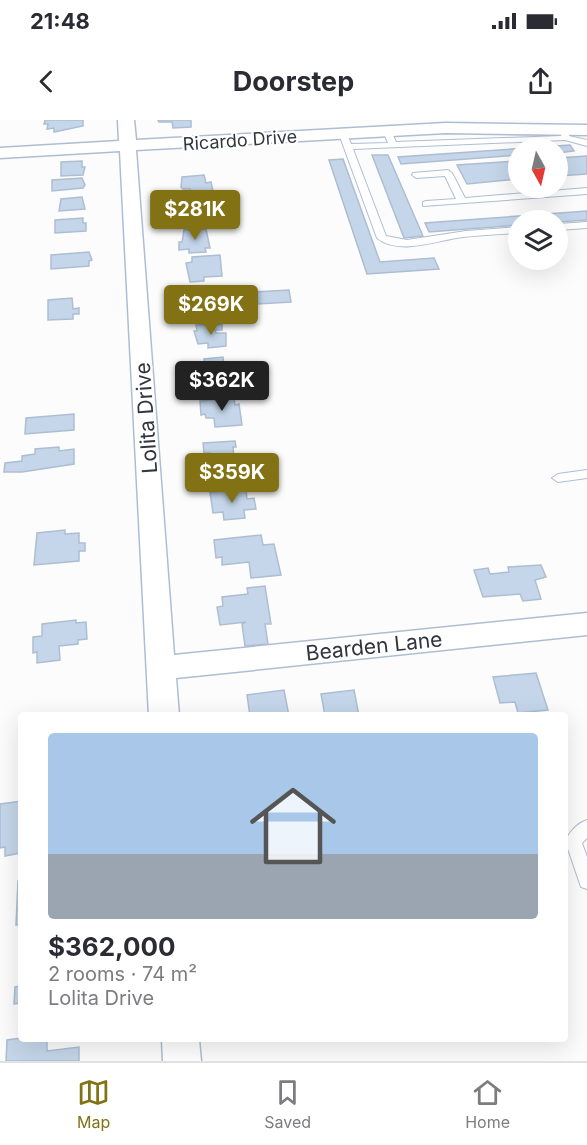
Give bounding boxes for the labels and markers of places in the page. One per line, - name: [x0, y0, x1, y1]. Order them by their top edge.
- pin: $281K: [153, 190, 237, 241]
- pin: $269K: [169, 285, 253, 336]
- pin: $362K: [180, 361, 264, 412]
- pin: $359K: [190, 453, 274, 504]

